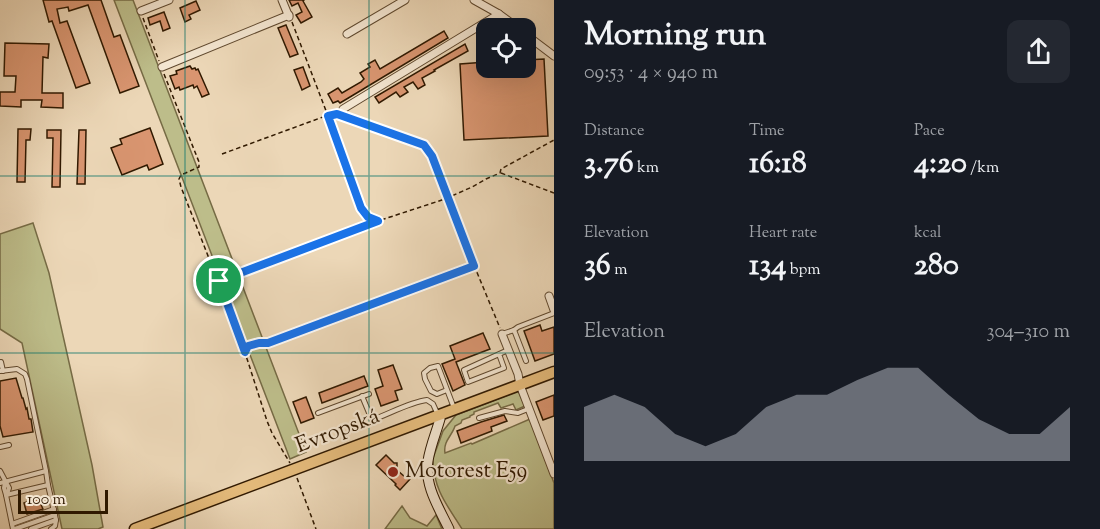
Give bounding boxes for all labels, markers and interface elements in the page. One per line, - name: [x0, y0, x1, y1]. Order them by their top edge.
- text: Morning run: [584, 12, 766, 60]
- map controls: [476, 18, 536, 78]
- button: locate: [476, 18, 536, 78]
- button: share: [1007, 20, 1070, 83]
- text: 09:53 · 4 × 940 m: [584, 59, 718, 88]
- text: Distance: [584, 120, 644, 143]
- text: Time: [749, 120, 785, 143]
- text: Pace: [914, 120, 945, 143]
- text: 3.76: [584, 143, 634, 186]
- text: 16:18: [749, 143, 807, 186]
- text: 4:20: [914, 143, 967, 186]
- text: km: [634, 157, 659, 180]
- text: /km: [967, 157, 999, 180]
- text: Elevation: [584, 222, 649, 245]
- text: Heart rate: [749, 222, 817, 245]
- text: kcal: [914, 222, 942, 245]
- text: 36: [584, 245, 611, 288]
- text: 134: [749, 245, 786, 288]
- text: 280: [914, 245, 959, 288]
- pin: [193, 255, 244, 306]
- text: m: [611, 259, 627, 282]
- text: bpm: [786, 259, 821, 282]
- icon: arrive: [202, 264, 235, 297]
- text: Elevation: [584, 318, 665, 347]
- text: 304–310 m: [987, 318, 1070, 347]
- street label: Evropská: [291, 401, 385, 463]
- place label: Motorest E59: [405, 456, 527, 488]
- marker: Motorest E59: [386, 465, 400, 479]
- scale bar: [18, 487, 108, 514]
- text: 100 m: [27, 489, 66, 512]

